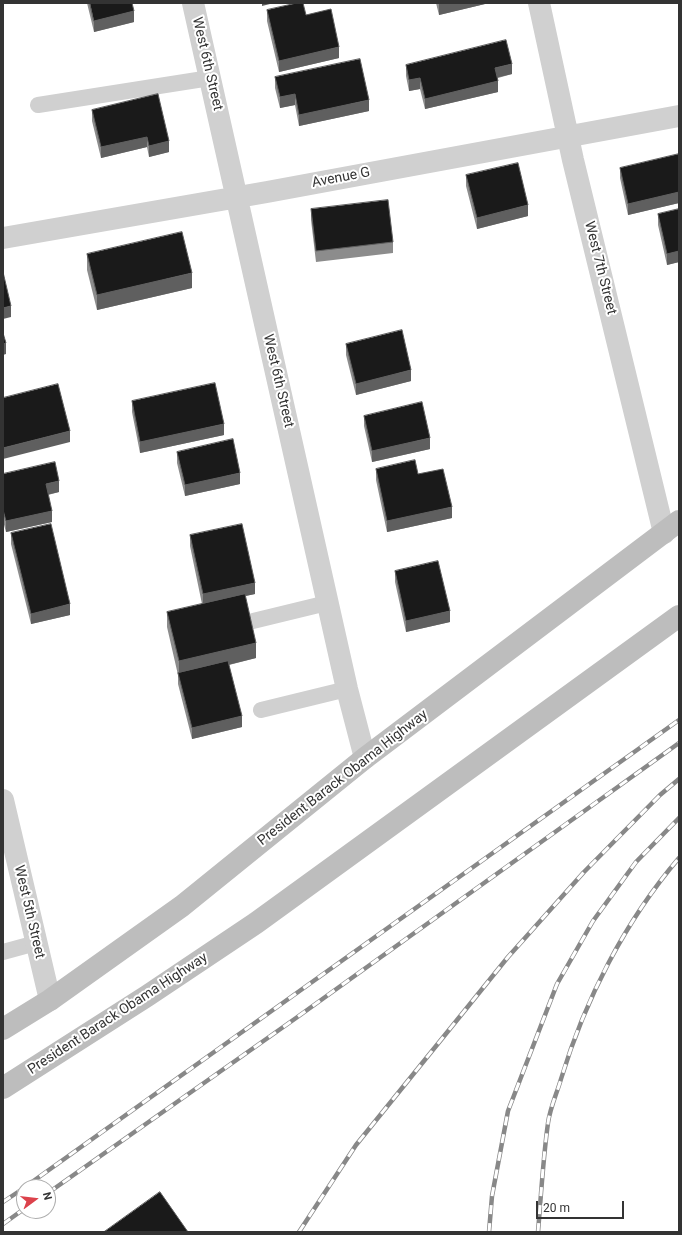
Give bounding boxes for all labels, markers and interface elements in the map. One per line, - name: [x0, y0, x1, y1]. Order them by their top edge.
- street label: West 6th Street: [188, 16, 226, 112]
- street label: Avenue G: [311, 164, 371, 192]
- street label: West 7th Street: [580, 220, 620, 316]
- street label: West 6th Street: [259, 333, 297, 429]
- street label: President Barack Obama Highway: [255, 706, 431, 850]
- street label: West 5th Street: [10, 864, 48, 960]
- street label: President Barack Obama Highway: [25, 949, 211, 1079]
- north arrow: [16, 1179, 56, 1219]
- text: N: [40, 1191, 54, 1201]
- scale bar: [538, 1193, 626, 1219]
- text: 20 m: [543, 1201, 570, 1215]

